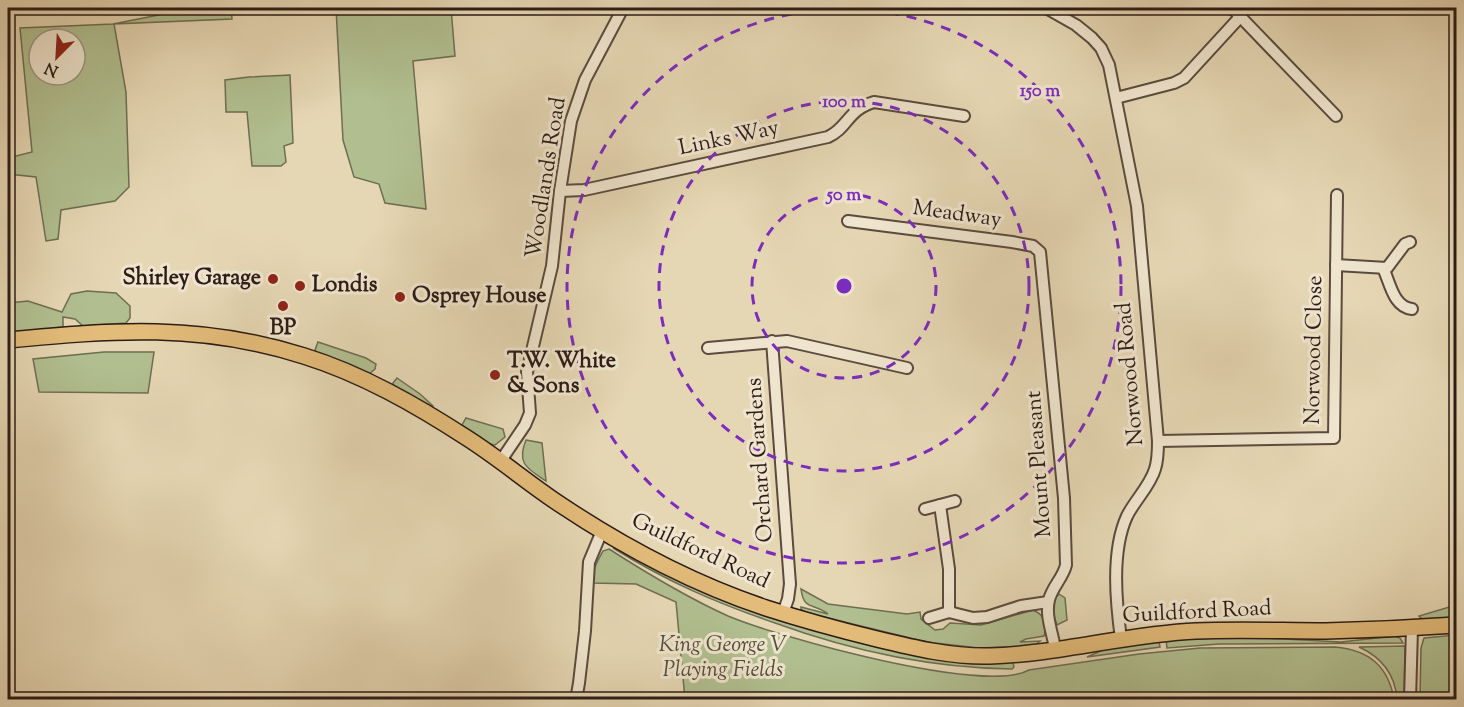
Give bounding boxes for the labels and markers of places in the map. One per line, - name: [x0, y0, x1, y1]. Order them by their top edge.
- place label: Shirley Garage: [122, 263, 261, 295]
- place label: Londis: [312, 270, 378, 302]
- marker: Shirley Garage: [266, 272, 280, 286]
- centre of rings: [834, 276, 854, 296]
- marker: Londis: [293, 279, 307, 293]
- place label: Osprey House: [412, 281, 546, 313]
- marker: Osprey House: [393, 290, 407, 304]
- marker: BP: [276, 299, 290, 313]
- place label: BP: [270, 313, 297, 345]
- place label: T.W. White & Sons: [507, 346, 616, 403]
- marker: T.W. White & Sons: [488, 368, 502, 382]

